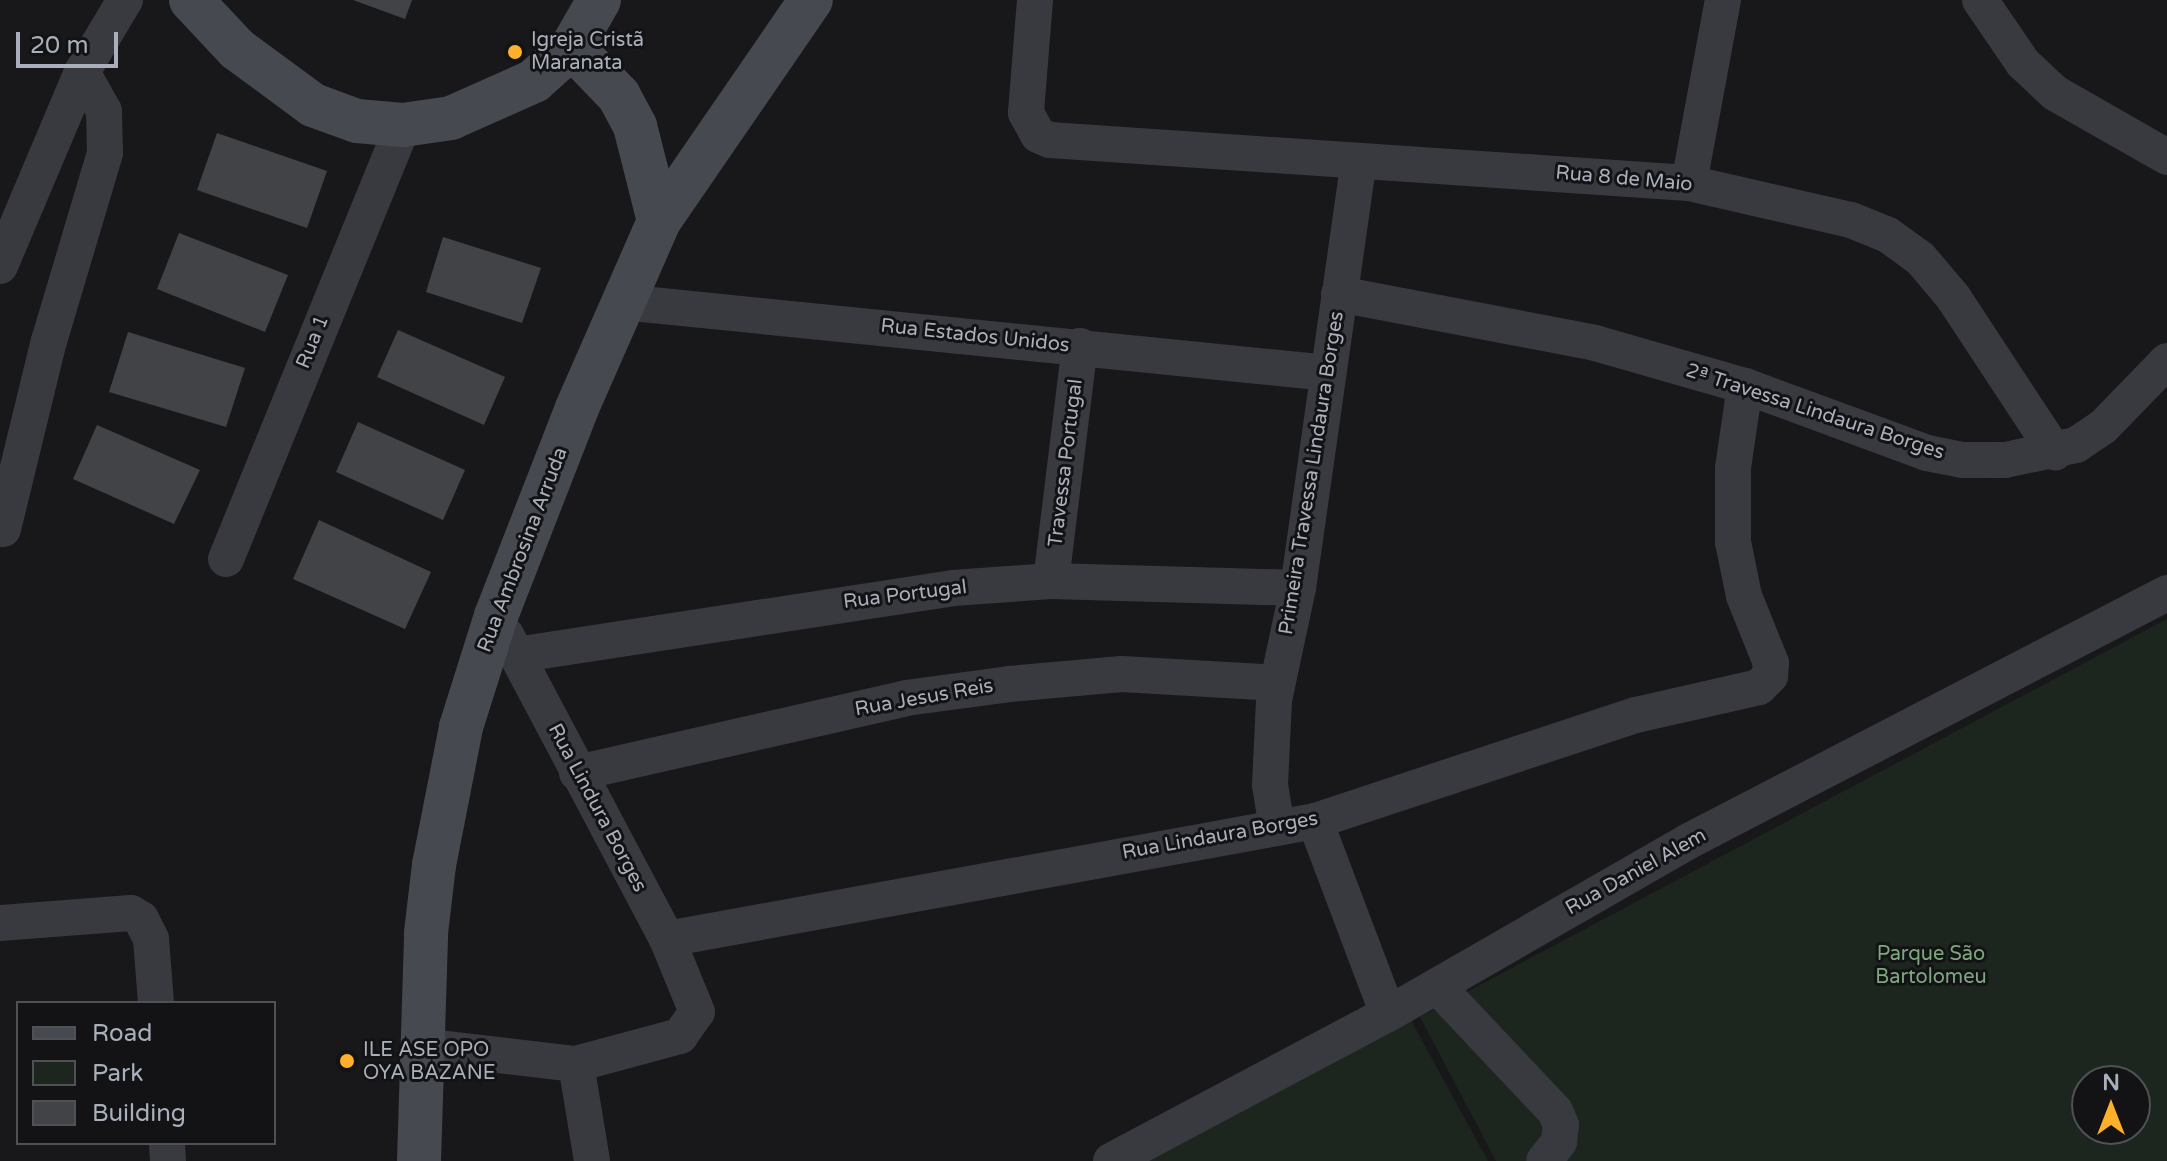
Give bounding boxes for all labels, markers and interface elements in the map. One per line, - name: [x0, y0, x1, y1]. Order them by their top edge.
- scale bar: [20, 16, 122, 66]
- place label: Igreja Cristã Maranata: [531, 28, 644, 75]
- text: 20 m: [30, 31, 88, 60]
- marker: Igreja Cristã Maranata: [506, 43, 524, 61]
- street label: Rua 8 de Maio: [1554, 161, 1694, 197]
- street label: Primeira Travessa Lindaura Borges: [1275, 309, 1349, 637]
- street label: Rua 1: [291, 312, 335, 372]
- street label: Rua Estados Unidos: [879, 314, 1071, 358]
- street label: 2ª Travessa Lindaura Borges: [1683, 359, 1947, 465]
- street label: Travessa Portugal: [1044, 378, 1088, 548]
- street label: Rua Ambrosina Arruda: [473, 444, 573, 656]
- street label: Rua Portugal: [842, 576, 968, 614]
- street label: Rua Jesus Reis: [853, 674, 995, 722]
- street label: Rua Lindura Borges: [542, 720, 652, 896]
- street label: Rua Lindaura Borges: [1120, 807, 1320, 865]
- street label: Rua Daniel Alem: [1562, 823, 1710, 921]
- park label: Parque São Bartolomeu: [1875, 942, 1987, 989]
- legend: [16, 1001, 276, 1145]
- text: Road: [92, 1019, 152, 1048]
- place label: ILE ASE OPO OYA BAZANE: [363, 1038, 496, 1085]
- marker: ILE ASE OPO OYA BAZANE: [338, 1052, 356, 1070]
- text: Park: [92, 1059, 143, 1088]
- north arrow: [2071, 1065, 2151, 1145]
- text: N: [2102, 1070, 2120, 1096]
- text: Building: [92, 1099, 186, 1128]

